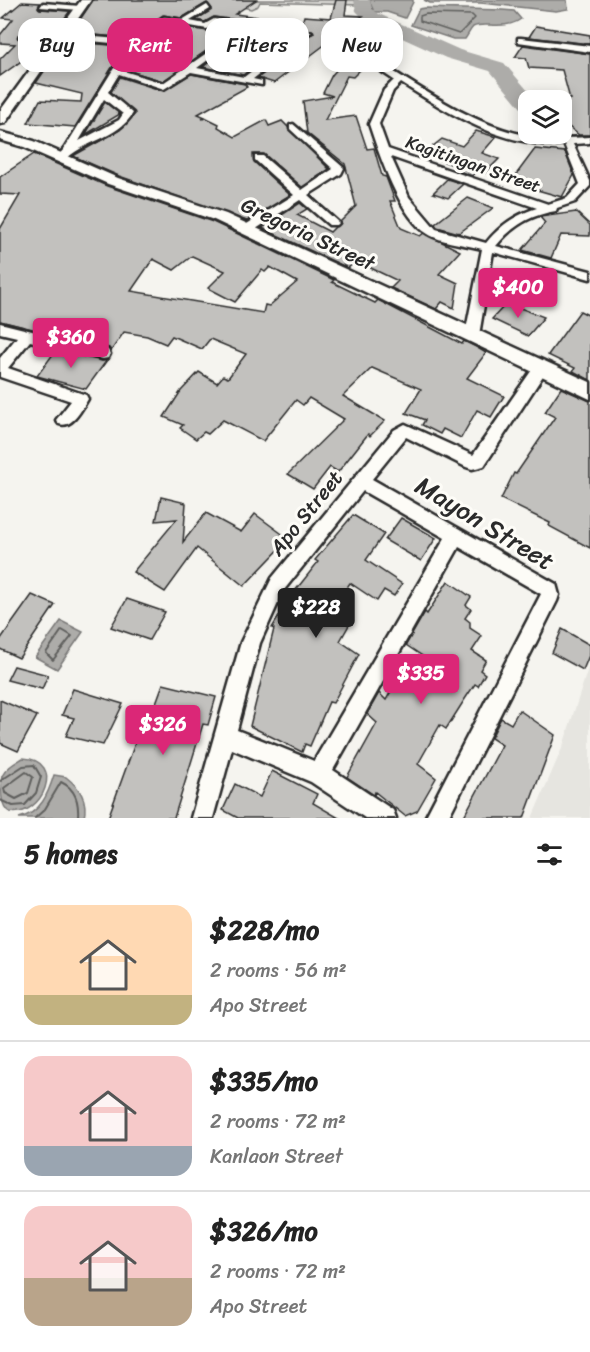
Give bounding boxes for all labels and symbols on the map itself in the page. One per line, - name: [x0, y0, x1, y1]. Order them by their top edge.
- street label: Kagitingan Street: [401, 126, 545, 202]
- street label: Gregoria Street: [234, 186, 383, 282]
- pin: $400: [482, 268, 554, 319]
- pin: $360: [35, 318, 107, 369]
- street label: Apo Street: [258, 461, 353, 565]
- street label: Mayon Street: [406, 463, 564, 583]
- pin: $228: [280, 588, 352, 639]
- pin: $335: [385, 654, 457, 705]
- pin: $326: [127, 705, 199, 756]

